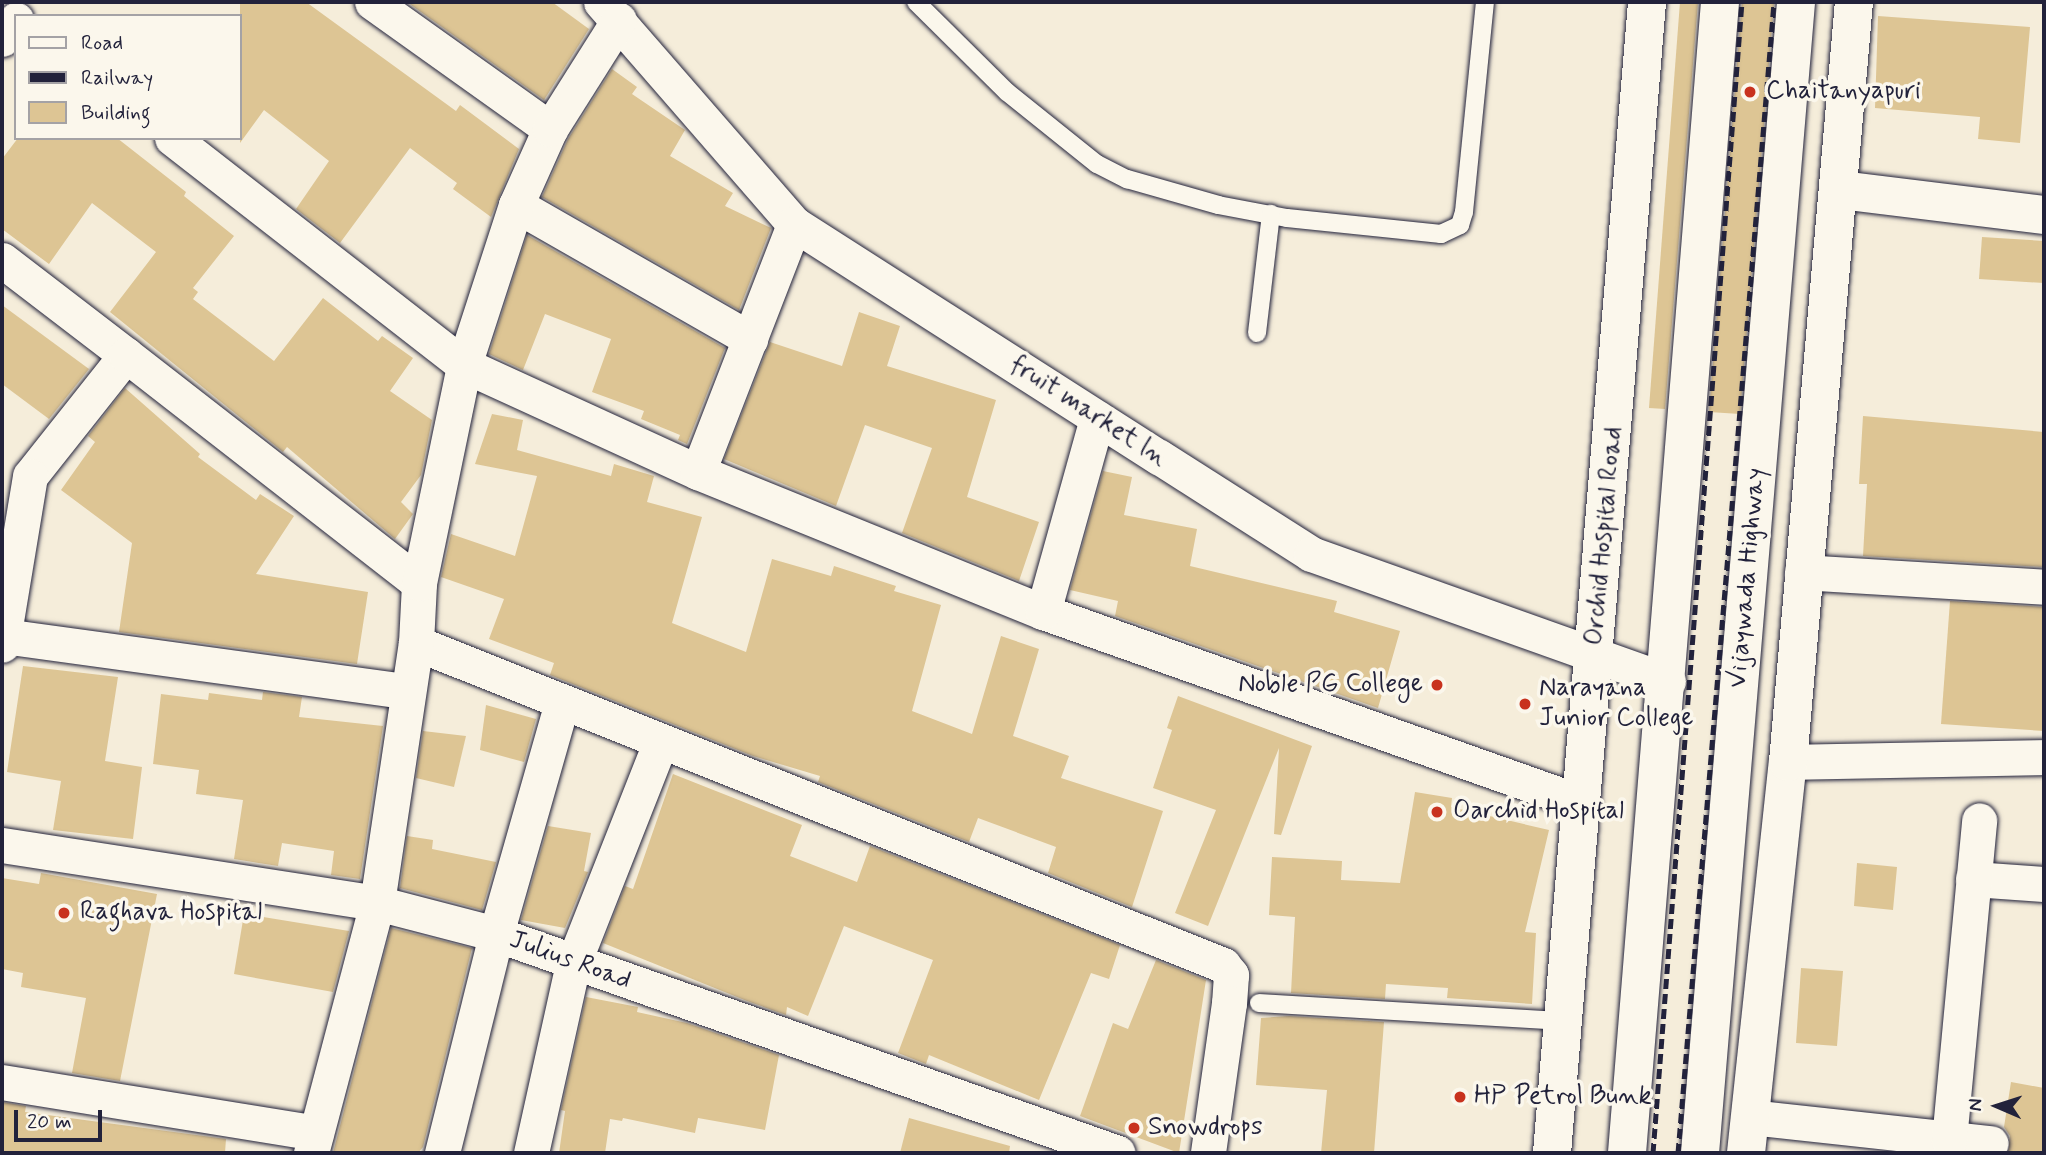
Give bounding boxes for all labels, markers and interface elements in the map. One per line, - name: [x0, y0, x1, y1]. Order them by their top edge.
- legend: [14, 14, 242, 140]
- text: Road: [81, 29, 123, 57]
- text: Railway: [81, 64, 153, 92]
- place label: Chaitanyapuri: [1766, 76, 1921, 108]
- marker: Chaitanyapuri: [1740, 82, 1760, 102]
- text: Building: [81, 99, 151, 127]
- street label: fruit market ln: [1007, 352, 1169, 472]
- street label: Orchid Hospital Road: [1579, 420, 1631, 652]
- street label: Vijaywada Highway: [1723, 469, 1773, 687]
- place label: Noble PG College: [1239, 669, 1423, 701]
- place label: Narayana Junior College: [1539, 673, 1693, 734]
- marker: Noble PG College: [1429, 677, 1445, 693]
- marker: Narayana Junior College: [1517, 696, 1533, 712]
- place label: Oarchid Hospital: [1453, 796, 1637, 828]
- marker: Oarchid Hospital: [1427, 802, 1447, 822]
- place label: Raghava Hospital: [80, 897, 273, 929]
- marker: Raghava Hospital: [54, 903, 74, 923]
- street label: Julius Road: [506, 925, 634, 997]
- north arrow: [1962, 1071, 2032, 1141]
- place label: HP Petrol Bunk: [1474, 1081, 1639, 1113]
- marker: HP Petrol Bunk: [1452, 1089, 1468, 1105]
- scale bar: [18, 1096, 105, 1140]
- text: N: [1963, 1098, 1988, 1112]
- text: 20 m: [27, 1108, 72, 1136]
- place label: Snowdrops: [1148, 1112, 1263, 1144]
- marker: Snowdrops: [1126, 1120, 1142, 1136]

